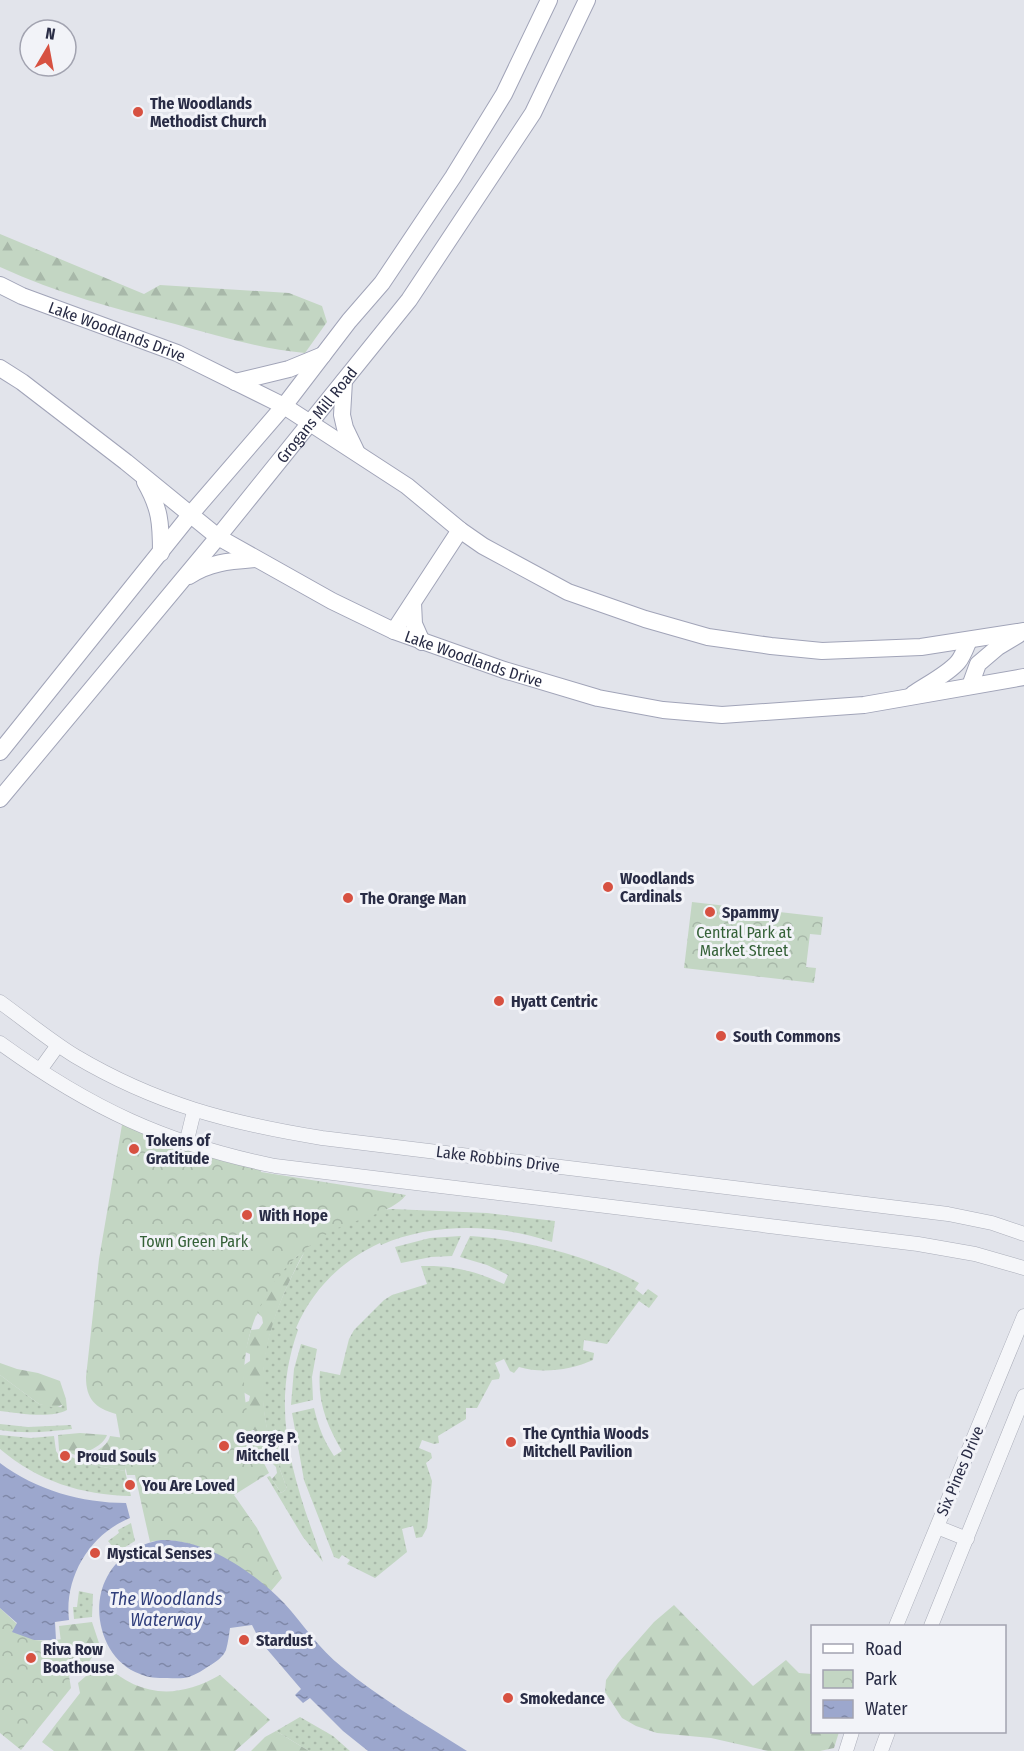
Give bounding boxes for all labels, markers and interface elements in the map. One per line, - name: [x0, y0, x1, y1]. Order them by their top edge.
- north arrow: [18, 18, 78, 78]
- text: N: [44, 24, 57, 44]
- place label: The Woodlands Methodist Church: [150, 94, 267, 131]
- marker: The Woodlands Methodist Church: [131, 105, 145, 119]
- street label: Lake Woodlands Drive: [46, 297, 189, 365]
- street label: Grogans Mill Road: [272, 363, 361, 466]
- street label: Lake Woodlands Drive: [402, 626, 545, 691]
- place label: Woodlands Cardinals: [620, 869, 694, 906]
- marker: Woodlands Cardinals: [601, 880, 615, 894]
- place label: The Orange Man: [360, 889, 466, 908]
- marker: The Orange Man: [341, 891, 355, 905]
- place label: Spammy: [722, 903, 779, 922]
- marker: Spammy: [703, 905, 717, 919]
- park label: Central Park at Market Street: [696, 923, 792, 960]
- place label: Hyatt Centric: [511, 992, 598, 1011]
- marker: Hyatt Centric: [492, 994, 506, 1008]
- place label: South Commons: [733, 1027, 840, 1046]
- marker: South Commons: [714, 1029, 728, 1043]
- place label: Tokens of Gratitude: [146, 1131, 212, 1168]
- marker: Tokens of Gratitude: [127, 1142, 141, 1156]
- street label: Lake Robbins Drive: [435, 1142, 561, 1176]
- place label: With Hope: [259, 1206, 328, 1225]
- marker: With Hope: [240, 1208, 254, 1222]
- park label: Town Green Park: [140, 1232, 249, 1251]
- street label: Six Pines Drive: [933, 1423, 988, 1519]
- place label: The Cynthia Woods Mitchell Pavilion: [523, 1424, 649, 1461]
- place label: George P. Mitchell: [236, 1428, 298, 1465]
- marker: The Cynthia Woods Mitchell Pavilion: [504, 1435, 518, 1449]
- marker: George P. Mitchell: [217, 1439, 231, 1453]
- place label: Proud Souls: [77, 1447, 156, 1466]
- marker: Proud Souls: [58, 1449, 72, 1463]
- place label: You Are Loved: [141, 1476, 235, 1495]
- marker: You Are Loved: [123, 1478, 137, 1492]
- place label: Mystical Senses: [107, 1544, 212, 1563]
- marker: Mystical Senses: [88, 1546, 102, 1560]
- water label: The Woodlands Waterway: [110, 1588, 223, 1631]
- legend: [811, 1625, 1006, 1733]
- place label: Stardust: [256, 1631, 313, 1650]
- marker: Stardust: [237, 1633, 251, 1647]
- text: Road: [865, 1638, 902, 1660]
- place label: Riva Row Boathouse: [43, 1640, 114, 1677]
- marker: Riva Row Boathouse: [24, 1651, 38, 1665]
- text: Park: [865, 1668, 898, 1690]
- place label: Smokedance: [520, 1689, 605, 1708]
- marker: Smokedance: [501, 1691, 515, 1705]
- text: Water: [865, 1698, 908, 1720]

